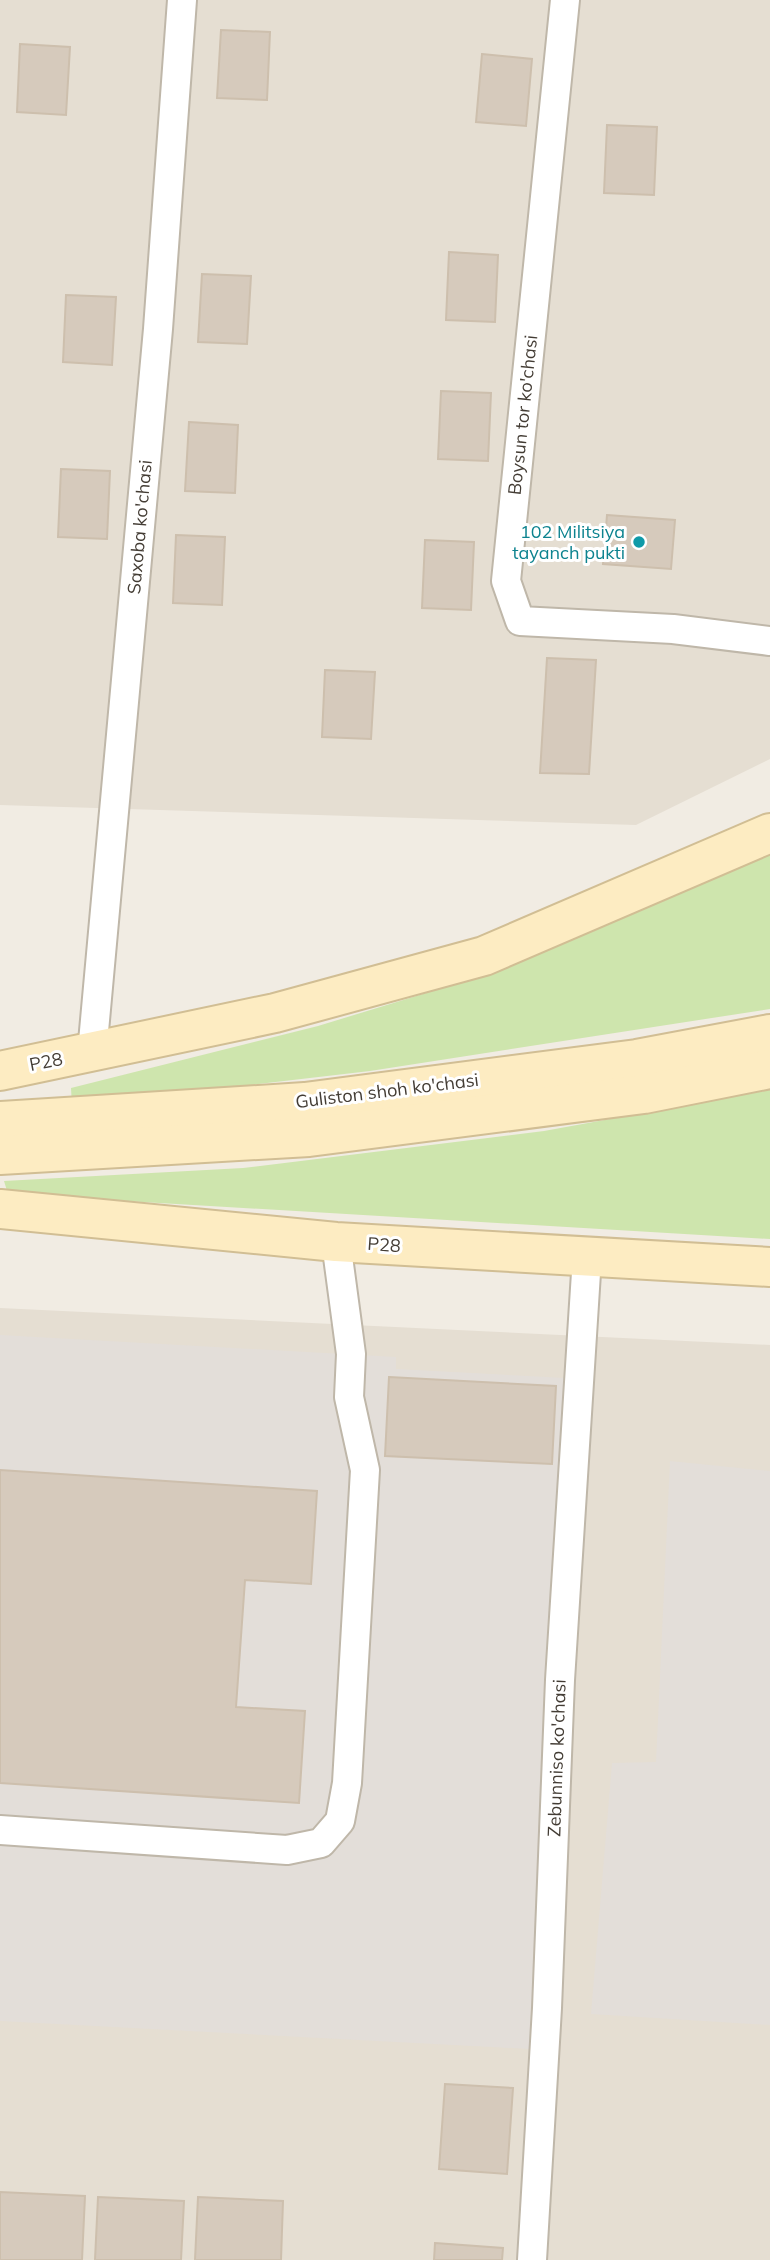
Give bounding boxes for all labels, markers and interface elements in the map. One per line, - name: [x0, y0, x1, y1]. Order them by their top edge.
- street label: Boysun tor ko'chasi: [503, 334, 542, 496]
- street label: Saxoba ko'chasi: [122, 459, 157, 595]
- place label: 102 Militsiya tayanch pukti: [512, 520, 625, 564]
- marker: 102 Militsiya tayanch pukti: [631, 534, 647, 550]
- street label: P28: [27, 1047, 64, 1076]
- street label: Guliston shoh ko'chasi: [294, 1068, 480, 1113]
- street label: Р28: [367, 1232, 401, 1257]
- street label: Zebunniso ko'chasi: [542, 1679, 571, 1837]

